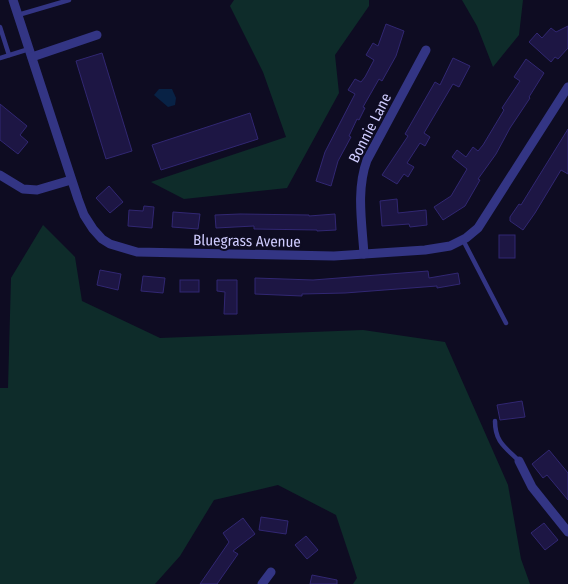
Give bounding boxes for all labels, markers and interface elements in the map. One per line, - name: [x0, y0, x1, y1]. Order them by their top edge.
- street label: Bonnie Lane: [345, 90, 395, 166]
- street label: Bluegrass Avenue: [193, 231, 301, 251]

